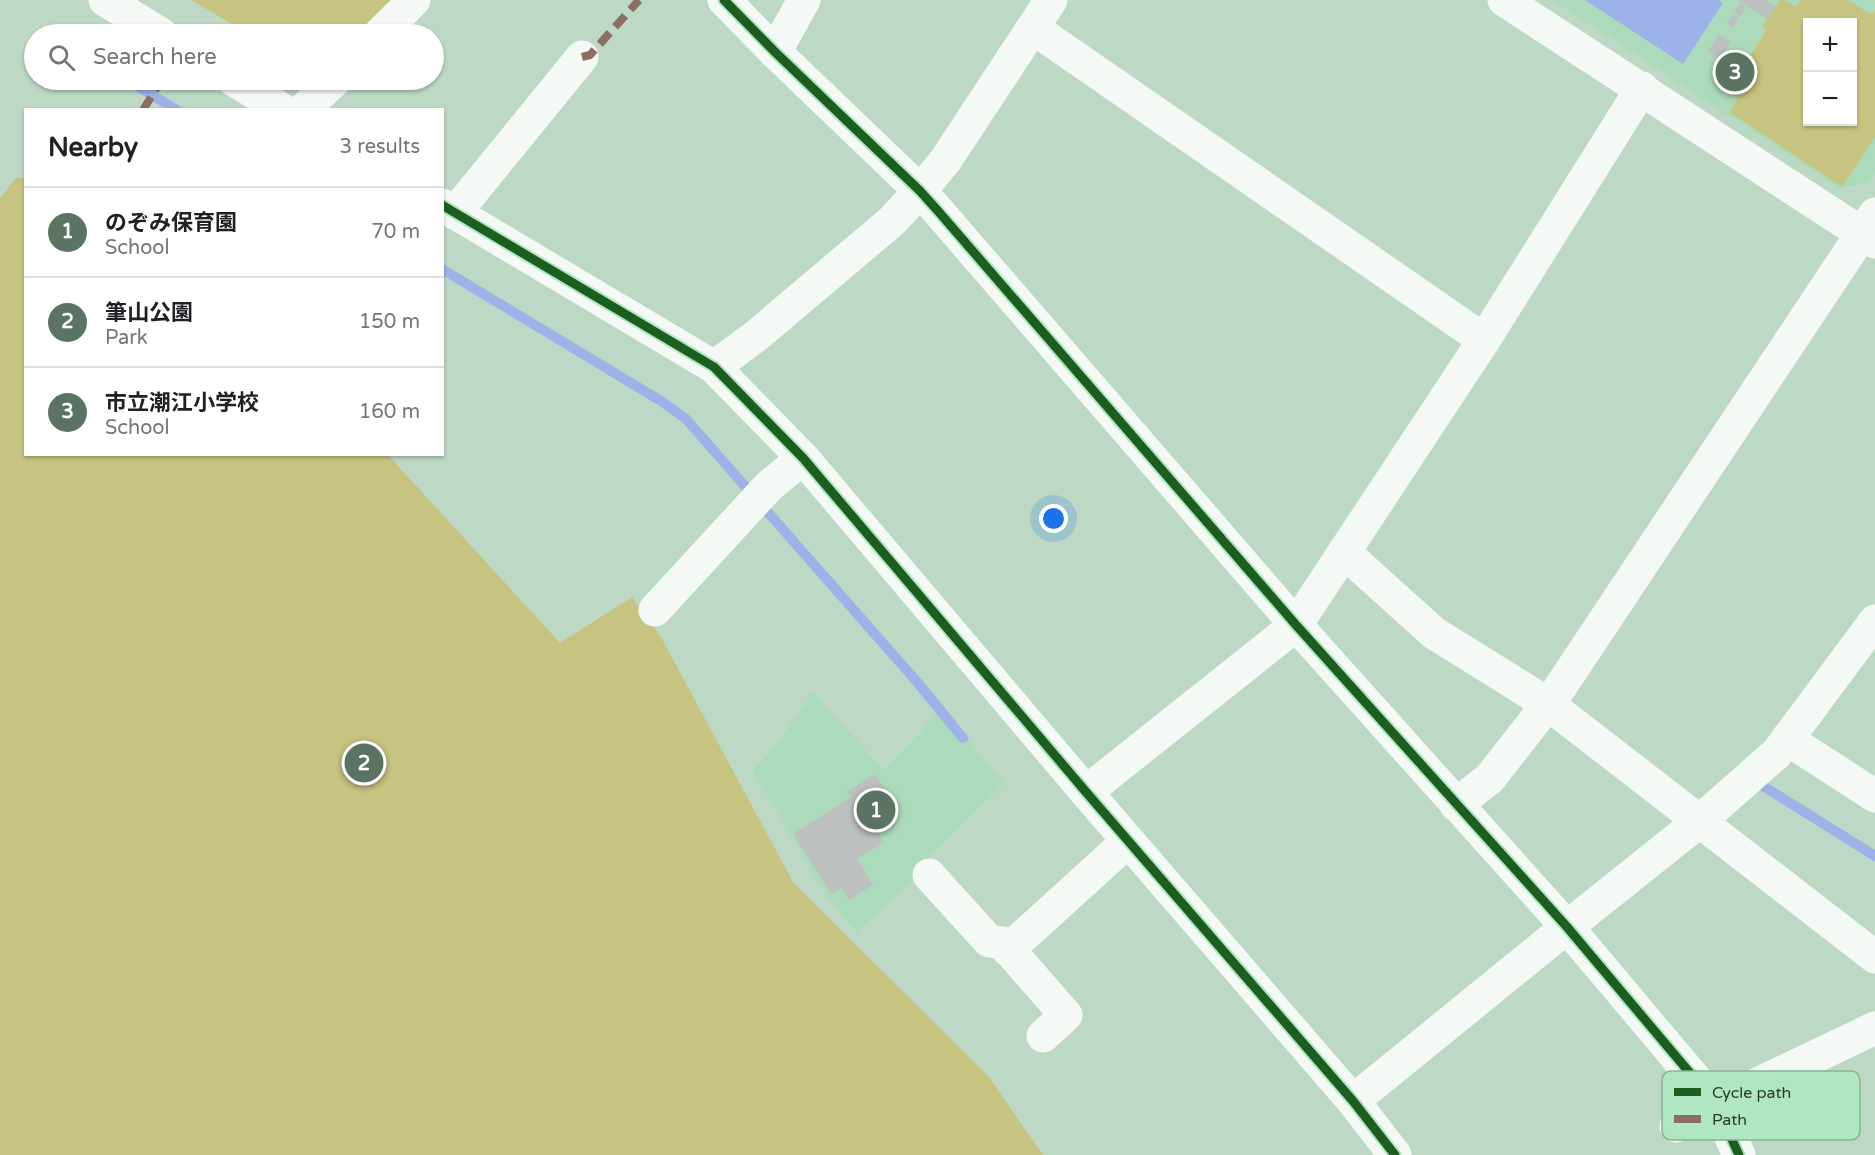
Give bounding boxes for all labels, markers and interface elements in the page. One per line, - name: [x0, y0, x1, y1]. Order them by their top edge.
- map controls: [1803, 18, 1857, 126]
- button: +: [1803, 18, 1857, 72]
- search box: [24, 24, 444, 90]
- icon: search: [45, 41, 78, 74]
- text: Search here: [93, 44, 217, 70]
- pin: 3: [1716, 50, 1754, 94]
- button: −: [1803, 72, 1857, 126]
- text: Nearby: [48, 132, 138, 163]
- text: 3 results: [340, 135, 420, 159]
- text: のぞみ保育園: [105, 210, 237, 236]
- text: 1: [61, 220, 74, 244]
- text: 70 m: [371, 220, 420, 244]
- text: School: [105, 236, 169, 260]
- text: 筆山公園: [105, 300, 193, 326]
- text: 2: [61, 310, 74, 334]
- text: 150 m: [359, 310, 420, 334]
- text: Park: [105, 326, 148, 350]
- text: 市立潮江小学校: [105, 390, 259, 416]
- text: 3: [61, 400, 74, 424]
- text: 160 m: [359, 400, 420, 424]
- text: School: [105, 416, 169, 440]
- your location: [1039, 504, 1068, 533]
- pin: 2: [344, 740, 384, 786]
- pin: 1: [856, 788, 896, 832]
- legend: [1662, 1071, 1860, 1140]
- text: Cycle path: [1712, 1083, 1791, 1103]
- text: Path: [1712, 1110, 1747, 1130]

